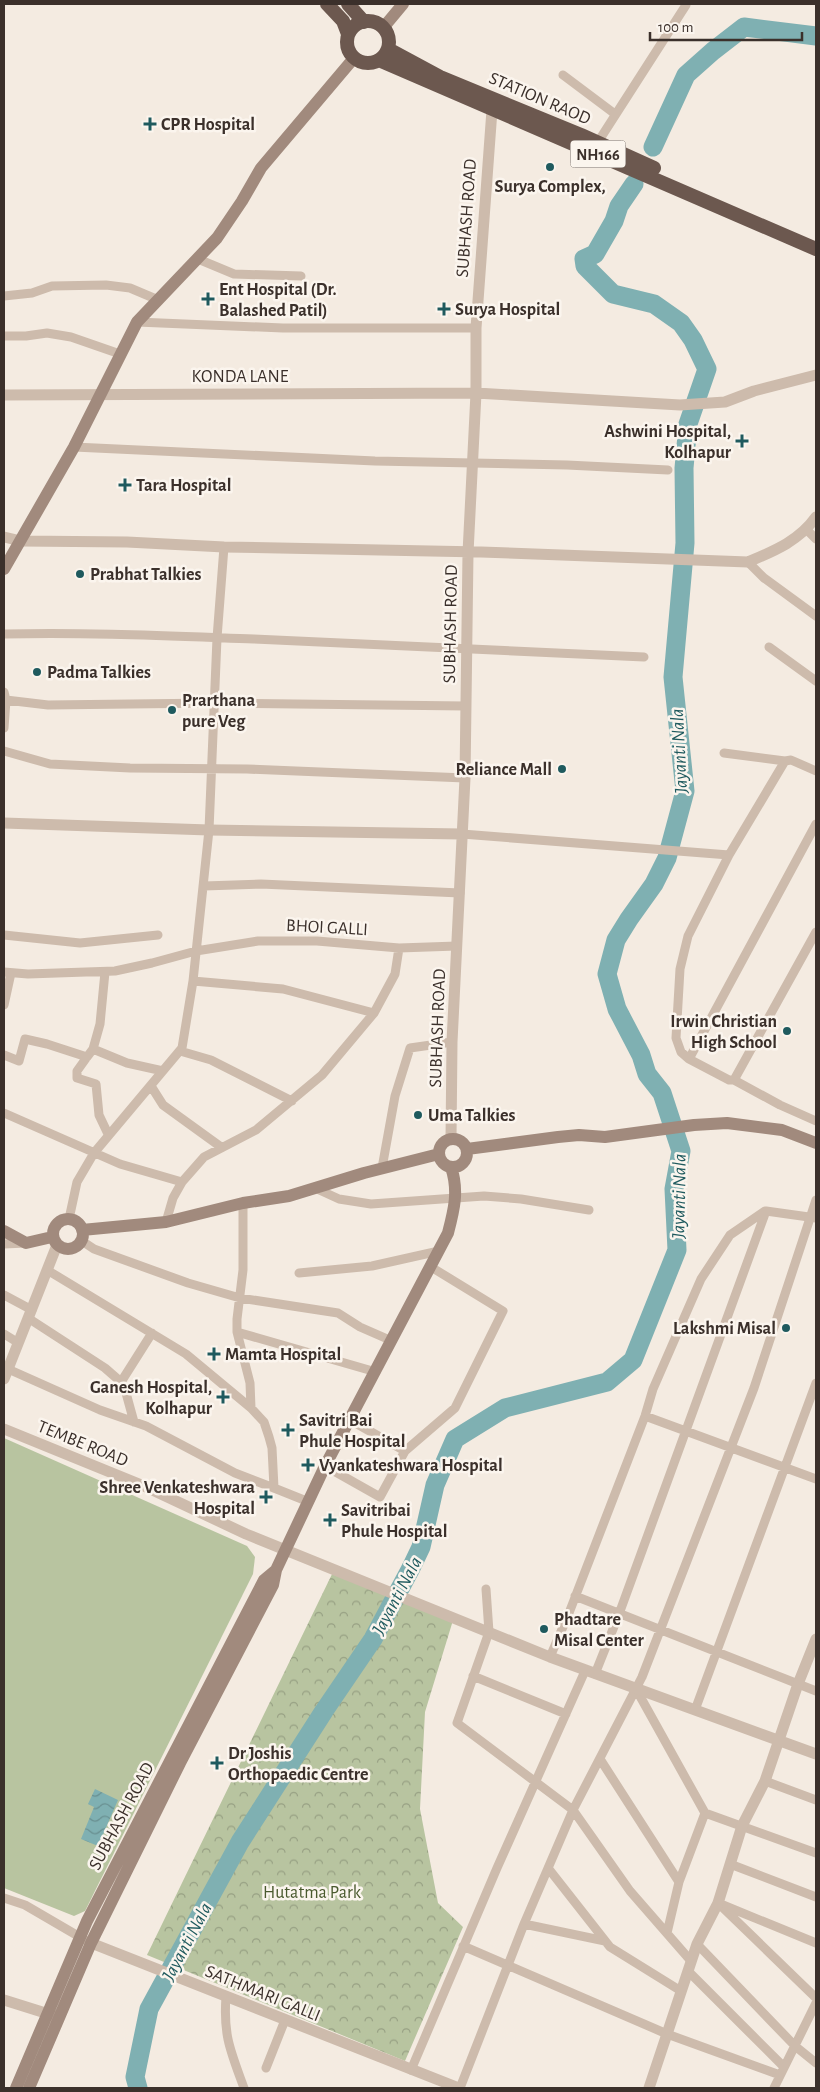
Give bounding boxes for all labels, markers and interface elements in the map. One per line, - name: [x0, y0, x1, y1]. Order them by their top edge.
- scale bar: [650, 10, 802, 42]
- text: 100 m: [658, 20, 693, 35]
- street label: STATION RAOD: [486, 69, 593, 128]
- place label: CPR Hospital: [161, 116, 255, 134]
- marker: CPR Hospital: [143, 117, 157, 131]
- road number: NH166: [570, 140, 626, 168]
- street label: SUBHASH ROAD: [454, 158, 480, 278]
- marker: Surya Complex,: [544, 161, 556, 173]
- place label: Surya Complex,: [494, 178, 606, 196]
- place label: Ent Hospital (Dr. Balashed Patil): [219, 281, 337, 320]
- marker: Ent Hospital (Dr. Balashed Patil): [201, 292, 215, 306]
- place label: Surya Hospital: [455, 301, 560, 319]
- marker: Surya Hospital: [437, 302, 451, 316]
- street label: KONDA LANE: [192, 368, 289, 386]
- place label: Ashwini Hospital, Kolhapur: [604, 423, 732, 462]
- marker: Ashwini Hospital, Kolhapur: [735, 434, 749, 448]
- place label: Tara Hospital: [136, 477, 231, 495]
- marker: Tara Hospital: [118, 478, 132, 492]
- street label: SUBHASH ROAD: [441, 564, 461, 684]
- place label: Prabhat Talkies: [90, 566, 201, 584]
- marker: Prabhat Talkies: [74, 568, 86, 580]
- place label: Padma Talkies: [47, 664, 151, 682]
- marker: Padma Talkies: [31, 666, 43, 678]
- place label: Prarthana pure Veg: [182, 692, 256, 731]
- marker: Prarthana pure Veg: [166, 704, 178, 716]
- water label: Jayanti Nala: [668, 708, 691, 795]
- place label: Reliance Mall: [456, 761, 552, 779]
- marker: Reliance Mall: [556, 763, 568, 775]
- street label: BHOI GALLI: [286, 917, 368, 939]
- street label: SUBHASH ROAD: [427, 968, 449, 1088]
- place label: Irwin Christian High School: [670, 1013, 777, 1052]
- marker: Irwin Christian High School: [781, 1025, 793, 1037]
- place label: Uma Talkies: [428, 1107, 516, 1125]
- marker: Uma Talkies: [412, 1109, 424, 1121]
- water label: Jayanti Nala: [669, 1154, 690, 1240]
- place label: Lakshmi Misal: [673, 1320, 776, 1338]
- marker: Lakshmi Misal: [780, 1322, 792, 1334]
- place label: Mamta Hospital: [225, 1346, 341, 1364]
- marker: Mamta Hospital: [207, 1347, 221, 1361]
- place label: Ganesh Hospital, Kolhapur: [90, 1379, 213, 1418]
- marker: Ganesh Hospital, Kolhapur: [216, 1390, 230, 1404]
- place label: Savitri Bai Phule Hospital: [299, 1412, 405, 1451]
- street label: TEMBE ROAD: [35, 1418, 131, 1470]
- marker: Savitri Bai Phule Hospital: [281, 1423, 295, 1437]
- place label: Vyankateshwara Hospital: [319, 1457, 503, 1475]
- marker: Vyankateshwara Hospital: [301, 1458, 315, 1472]
- place label: Shree Venkateshwara Hospital: [99, 1479, 255, 1518]
- marker: Shree Venkateshwara Hospital: [259, 1490, 273, 1504]
- place label: Savitribai Phule Hospital: [341, 1502, 447, 1541]
- marker: Savitribai Phule Hospital: [323, 1513, 337, 1527]
- water label: Jayanti Nala: [369, 1554, 426, 1638]
- place label: Phadtare Misal Center: [554, 1611, 645, 1650]
- marker: Phadtare Misal Center: [538, 1623, 550, 1635]
- place label: Dr Joshis Orthopaedic Centre: [228, 1745, 369, 1784]
- marker: Dr Joshis Orthopaedic Centre: [210, 1756, 224, 1770]
- street label: SUBHASH ROAD: [86, 1760, 158, 1873]
- park label: Hutatma Park: [263, 1884, 362, 1902]
- water label: Jayanti Nala: [159, 1900, 216, 1984]
- street label: SATHMARI GALLI: [202, 1963, 323, 2025]

